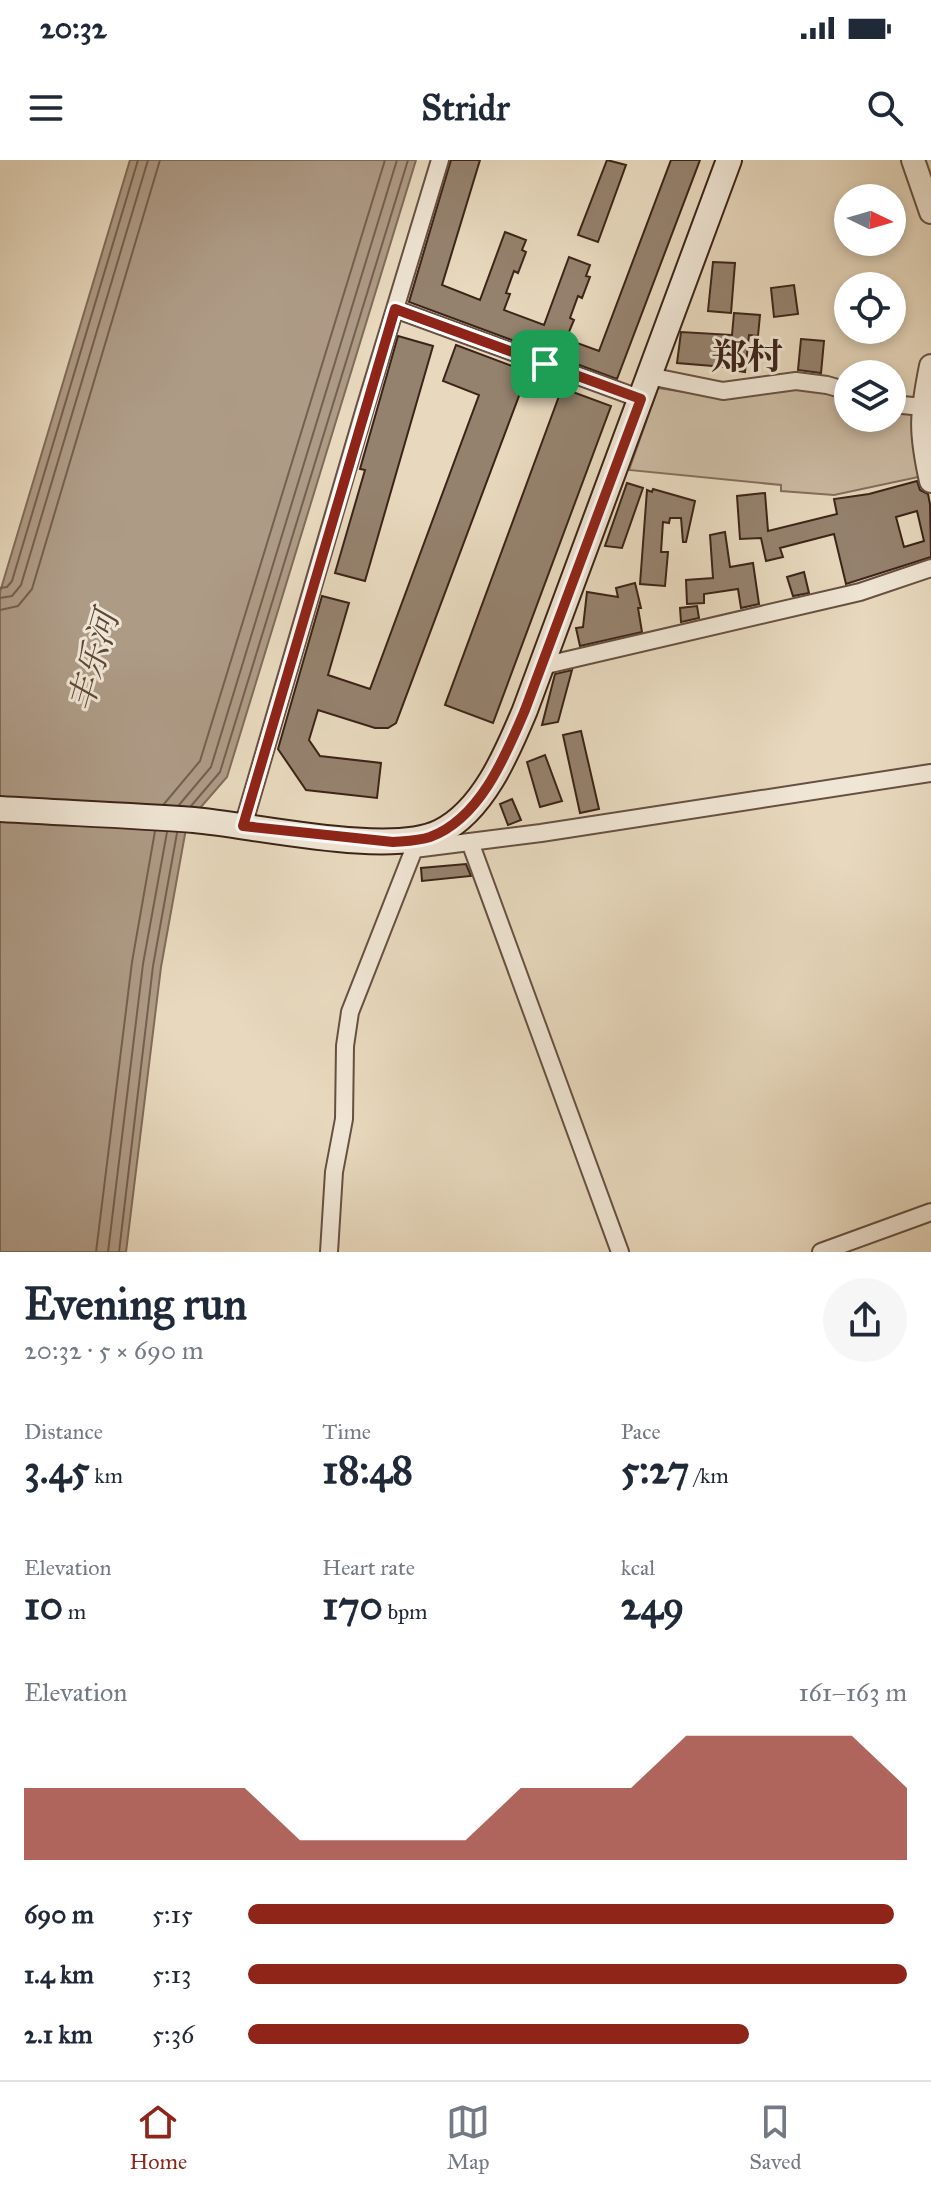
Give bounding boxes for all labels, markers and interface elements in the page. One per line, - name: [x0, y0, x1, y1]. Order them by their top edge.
- text: 20:32: [40, 10, 107, 46]
- icon: menu: [24, 86, 68, 130]
- text: Stridr: [421, 86, 510, 130]
- icon: search: [863, 86, 907, 130]
- north arrow: [834, 184, 906, 256]
- map controls: [834, 184, 906, 432]
- button: locate: [834, 272, 906, 344]
- pin: [511, 330, 579, 398]
- district label: 郑村: [711, 335, 783, 379]
- icon: arrive: [523, 342, 567, 386]
- button: layers: [834, 360, 906, 432]
- water label: 丰乐河: [60, 601, 129, 716]
- text: Evening run: [24, 1277, 247, 1331]
- button: share: [823, 1278, 907, 1362]
- text: 20:32 · 5 × 690 m: [24, 1334, 204, 1366]
- text: Distance: [24, 1418, 103, 1445]
- text: Time: [322, 1418, 371, 1445]
- text: Pace: [621, 1418, 661, 1445]
- text: 3.45: [24, 1445, 90, 1494]
- text: 18:48: [322, 1445, 413, 1494]
- text: 5:27: [621, 1445, 689, 1494]
- text: km: [90, 1462, 123, 1489]
- text: /km: [689, 1462, 729, 1489]
- text: Elevation: [24, 1554, 111, 1581]
- text: Heart rate: [322, 1554, 415, 1581]
- text: kcal: [621, 1554, 655, 1581]
- text: 10: [24, 1581, 63, 1630]
- text: 170: [322, 1581, 383, 1630]
- text: 249: [621, 1581, 684, 1630]
- text: m: [63, 1598, 86, 1625]
- text: bpm: [383, 1598, 428, 1625]
- text: Elevation: [24, 1676, 127, 1708]
- text: 161–163 m: [798, 1676, 907, 1708]
- text: 690 m: [24, 1898, 94, 1930]
- text: 5:15: [152, 1898, 193, 1930]
- text: 1.4 km: [24, 1958, 94, 1990]
- text: 5:13: [152, 1958, 191, 1990]
- text: 2.1 km: [24, 2018, 93, 2050]
- text: 5:36: [152, 2018, 194, 2050]
- tab: Home: [130, 2100, 187, 2175]
- tab: Map: [446, 2100, 490, 2175]
- tab: Saved: [749, 2100, 801, 2175]

